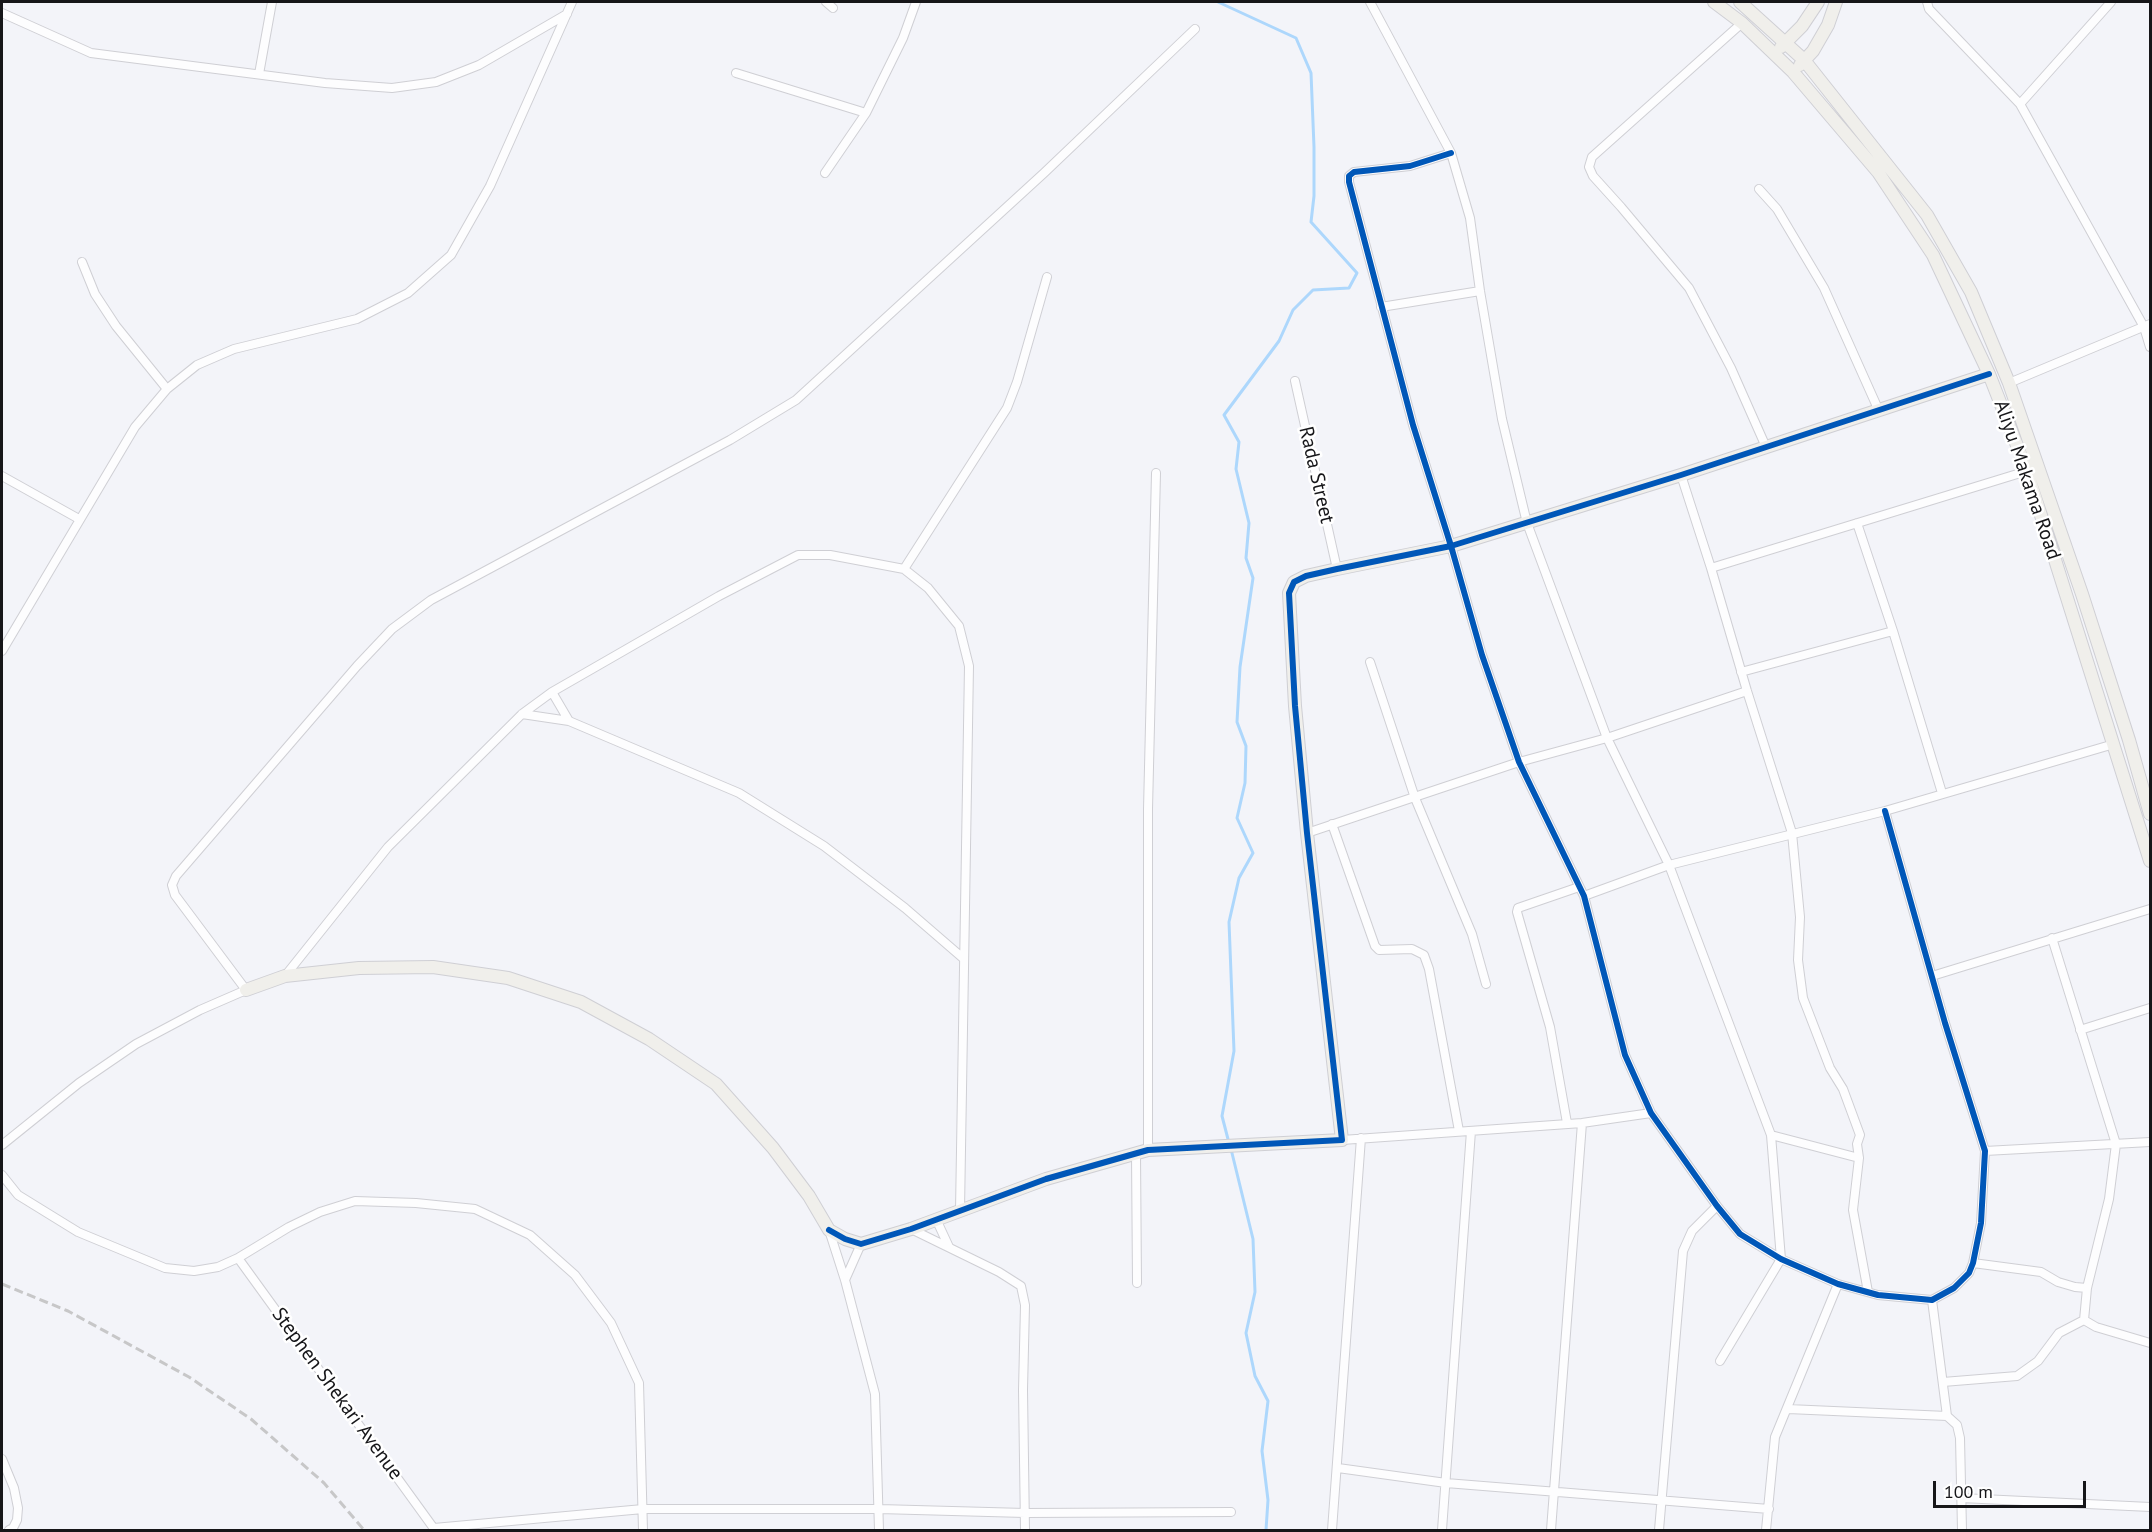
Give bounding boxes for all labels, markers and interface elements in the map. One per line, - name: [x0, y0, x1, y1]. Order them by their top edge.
- street label: Aliyu Makama Road: [1988, 397, 2066, 563]
- street label: Rada Street: [1293, 424, 1339, 526]
- street label: Stephen Shekari Avenue: [267, 1303, 407, 1485]
- scale bar: [1936, 1469, 2089, 1507]
- text: 100 m: [1944, 1480, 1993, 1503]

